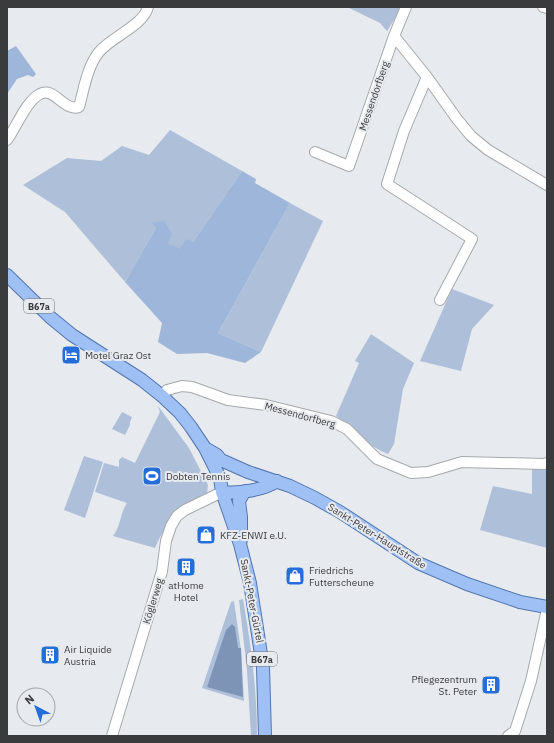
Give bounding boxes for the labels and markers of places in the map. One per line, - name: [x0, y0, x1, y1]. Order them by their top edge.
- hotel icon: Motel Graz Ost: [60, 344, 82, 366]
- place label: Motel Graz Ost: [85, 349, 152, 362]
- sports icon: Dobten Tennis: [141, 465, 163, 487]
- place label: Dobten Tennis: [166, 470, 230, 483]
- shop icon: KFZ-ENWI e.U.: [195, 524, 217, 546]
- place label: KFZ-ENWI e.U.: [220, 529, 287, 542]
- building icon: atHome Hotel: [175, 556, 197, 578]
- place label: Friedrichs Futterscheune: [309, 564, 374, 589]
- shop icon: Friedrichs Futterscheune: [284, 565, 306, 587]
- place label: atHome Hotel: [168, 579, 204, 604]
- place label: Air Liquide Austria: [64, 643, 112, 668]
- building icon: Air Liquide Austria: [39, 644, 61, 666]
- place label: Pflegezentrum St. Peter: [412, 673, 477, 698]
- building icon: Pflegezentrum St. Peter: [480, 674, 502, 696]

